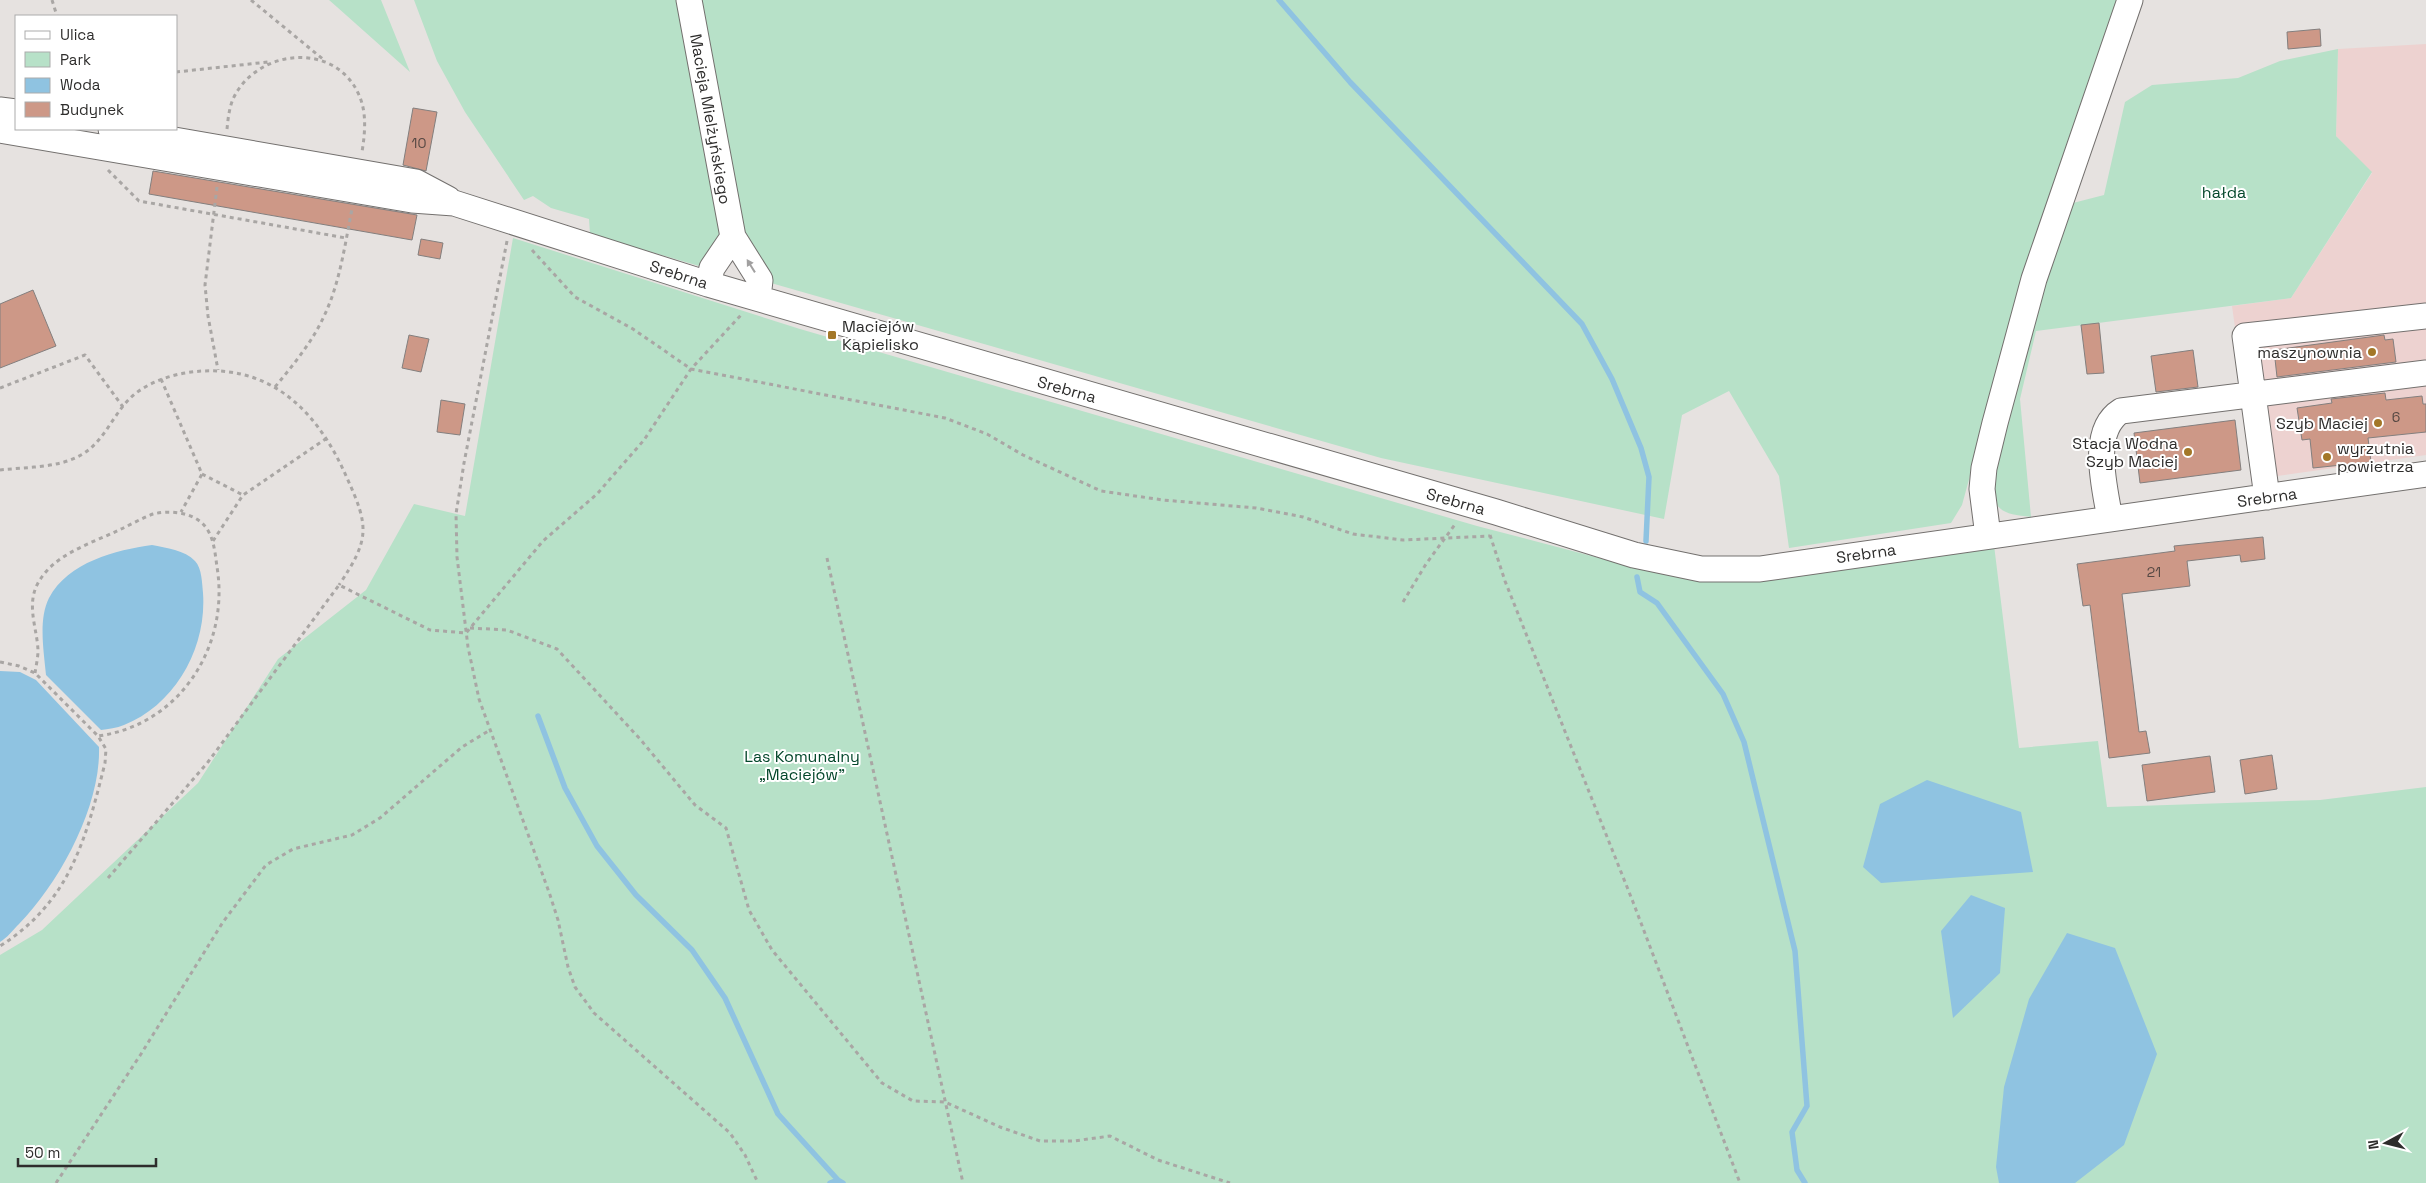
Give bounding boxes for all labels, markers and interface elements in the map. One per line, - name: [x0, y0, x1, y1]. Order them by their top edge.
- legend: [15, 15, 178, 130]
- text: Ulica: [60, 25, 95, 44]
- street label: Macieja Mielżyńskiego: [685, 32, 736, 206]
- text: Park: [60, 50, 91, 69]
- text: Woda: [60, 75, 101, 94]
- text: Budynek: [60, 100, 124, 119]
- house number: 10: [412, 134, 426, 152]
- park label: hałda: [2202, 182, 2246, 203]
- street label: Srebrna: [647, 255, 711, 294]
- one-way arrow: [746, 260, 756, 273]
- place label: Maciejów Kąpielisko: [842, 316, 919, 355]
- marker: Maciejów Kąpielisko: [826, 329, 838, 341]
- place label: maszynownia: [2257, 342, 2362, 363]
- marker: maszynownia: [2366, 346, 2378, 358]
- street label: Srebrna: [1035, 371, 1099, 408]
- house number: 6: [2392, 408, 2400, 426]
- place label: Szyb Maciej: [2276, 413, 2368, 434]
- marker: Szyb Maciej: [2372, 417, 2384, 429]
- place label: Stacja Wodna Szyb Maciej: [2072, 433, 2178, 472]
- place label: wyrzutnia powietrza: [2337, 438, 2414, 477]
- marker: Stacja Wodna Szyb Maciej: [2182, 446, 2194, 458]
- marker: wyrzutnia powietrza: [2321, 451, 2333, 463]
- street label: Srebrna: [1424, 483, 1488, 520]
- street label: Srebrna: [2236, 483, 2298, 512]
- street label: Srebrna: [1835, 539, 1897, 568]
- house number: 21: [2147, 563, 2161, 581]
- park label: Las Komunalny „Maciejów”: [744, 746, 860, 785]
- north arrow: [2361, 1118, 2411, 1168]
- scale bar: [18, 1136, 155, 1168]
- text: N: [2364, 1139, 2383, 1150]
- text: 50 m: [25, 1143, 60, 1162]

